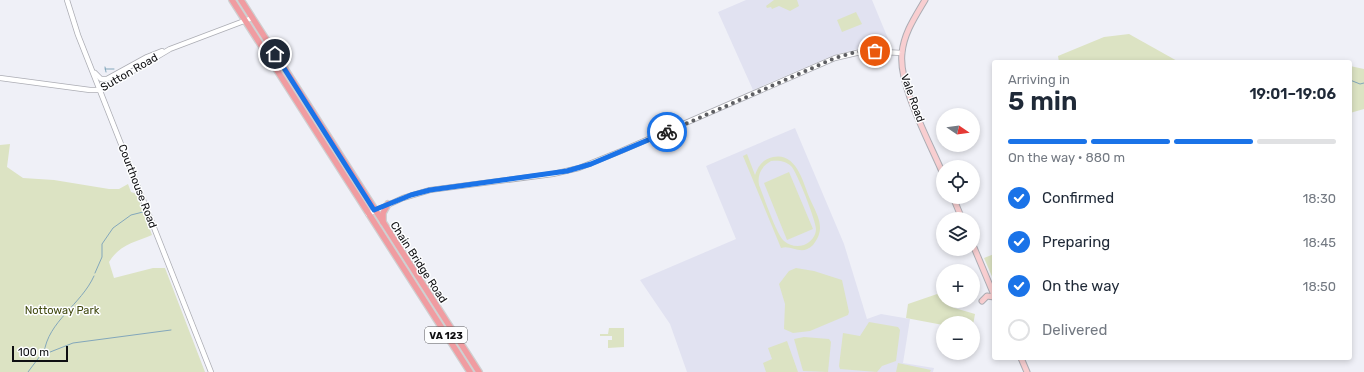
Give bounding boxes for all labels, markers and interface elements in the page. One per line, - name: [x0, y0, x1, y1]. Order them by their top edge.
- pin: [858, 34, 892, 68]
- pin: [258, 37, 292, 71]
- icon: bag: [864, 40, 886, 62]
- icon: home: [264, 43, 286, 65]
- street label: Sutton Road: [98, 51, 160, 94]
- street label: Vale Road: [898, 72, 927, 124]
- text: Arriving in: [1008, 72, 1070, 87]
- text: 19:01–19:06: [1249, 85, 1336, 103]
- text: 5 min: [1008, 86, 1077, 117]
- north arrow: [936, 108, 980, 152]
- map controls: [936, 108, 980, 360]
- courier: [647, 112, 687, 152]
- icon: bike: [656, 121, 678, 143]
- street label: Courthouse Road: [116, 142, 160, 230]
- text: On the way · 880 m: [1008, 150, 1125, 165]
- button: locate: [936, 160, 980, 204]
- icon: check: [1008, 187, 1030, 209]
- text: Confirmed: [1042, 189, 1114, 207]
- text: 18:30: [1303, 191, 1336, 206]
- button: layers: [936, 212, 980, 256]
- street label: Chain Bridge Road: [387, 219, 450, 305]
- icon: check: [1008, 231, 1030, 253]
- text: Preparing: [1042, 233, 1110, 251]
- text: 18:45: [1303, 235, 1336, 250]
- button: +: [936, 264, 980, 308]
- icon: check: [1008, 275, 1030, 297]
- text: On the way: [1042, 277, 1120, 295]
- text: 18:50: [1303, 279, 1336, 294]
- park label: Nottoway Park: [25, 304, 100, 317]
- button: −: [936, 316, 980, 360]
- text: Delivered: [1042, 321, 1107, 339]
- road number: VA 123: [425, 327, 467, 343]
- scale bar: [12, 344, 68, 363]
- text: 100 m: [18, 346, 49, 359]

